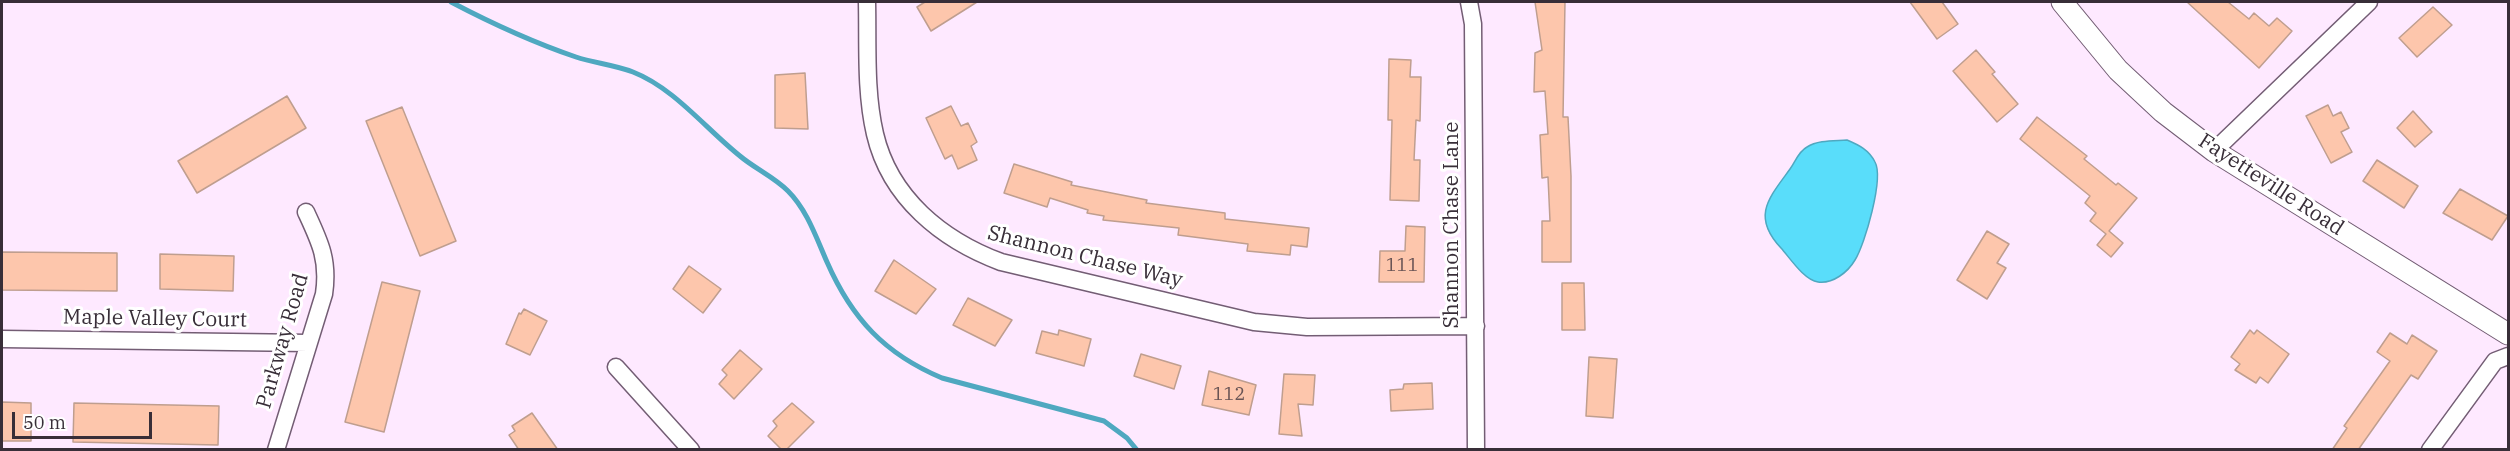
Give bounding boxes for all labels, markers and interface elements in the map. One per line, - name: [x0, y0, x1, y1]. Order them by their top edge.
- street label: Shannon Chase Lane: [1439, 121, 1465, 329]
- street label: Fayetteville Road: [2194, 129, 2348, 241]
- street label: Shannon Chase Way: [985, 221, 1185, 293]
- house number: 111: [1386, 255, 1418, 277]
- street label: Parkway Road: [252, 271, 314, 411]
- street label: Maple Valley Court: [63, 305, 247, 333]
- house number: 112: [1213, 384, 1245, 406]
- scale bar: [15, 400, 154, 438]
- text: 50 m: [23, 411, 66, 434]

